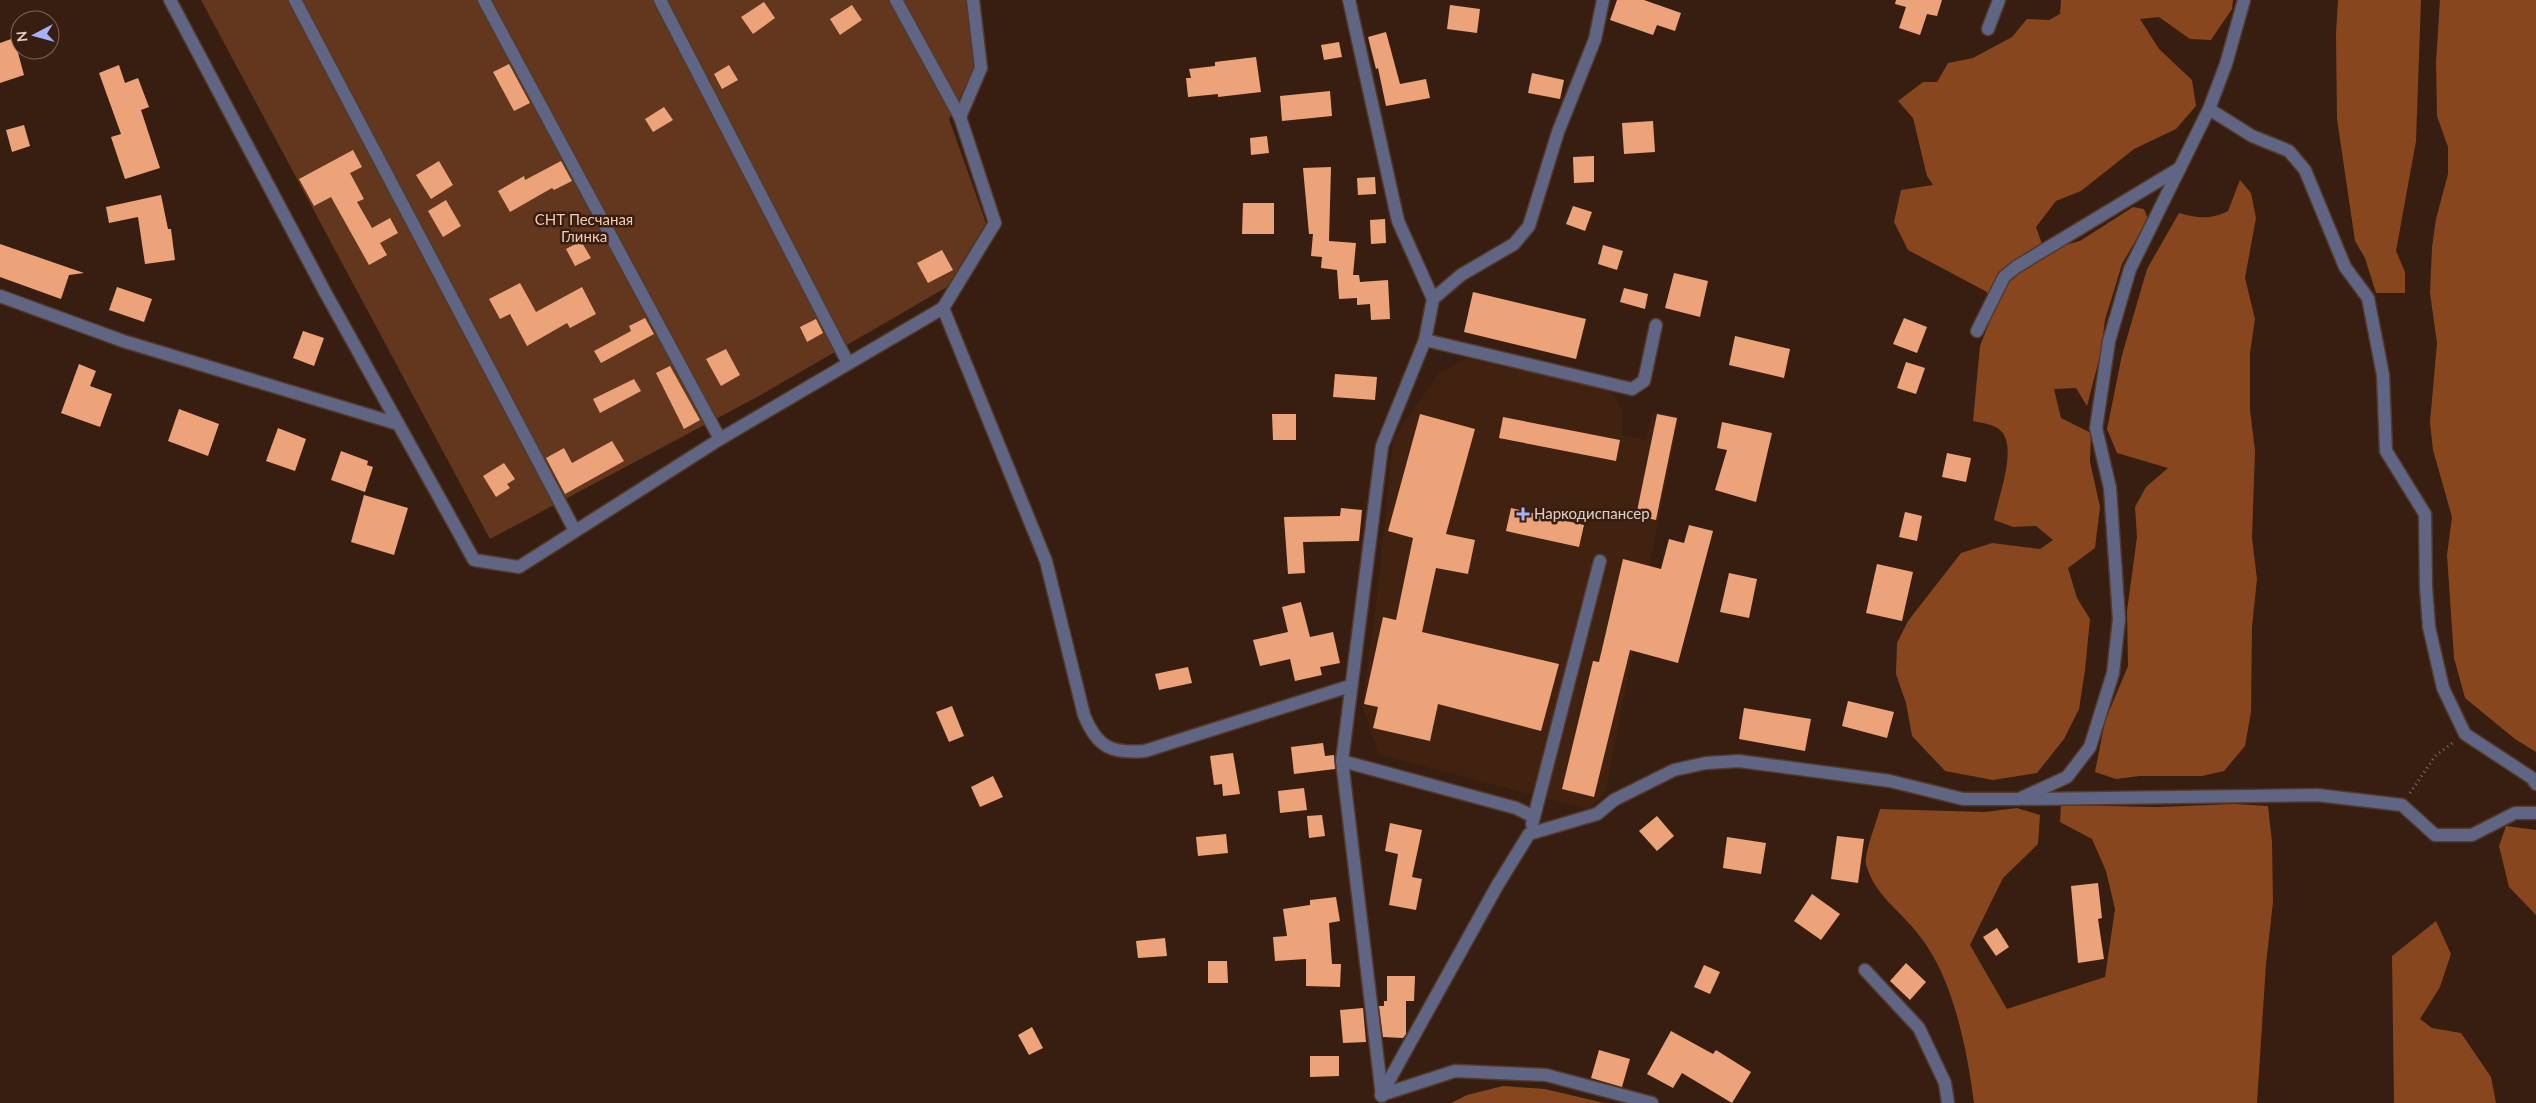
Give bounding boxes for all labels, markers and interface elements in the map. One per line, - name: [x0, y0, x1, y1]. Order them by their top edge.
- north arrow: [10, 10, 60, 60]
- text: N: [13, 30, 31, 43]
- park label: СНТ Песчаная Глинка: [535, 210, 633, 245]
- place label: Наркодиспансер: [1534, 504, 1650, 522]
- marker: Наркодиспансер: [1516, 507, 1530, 521]

